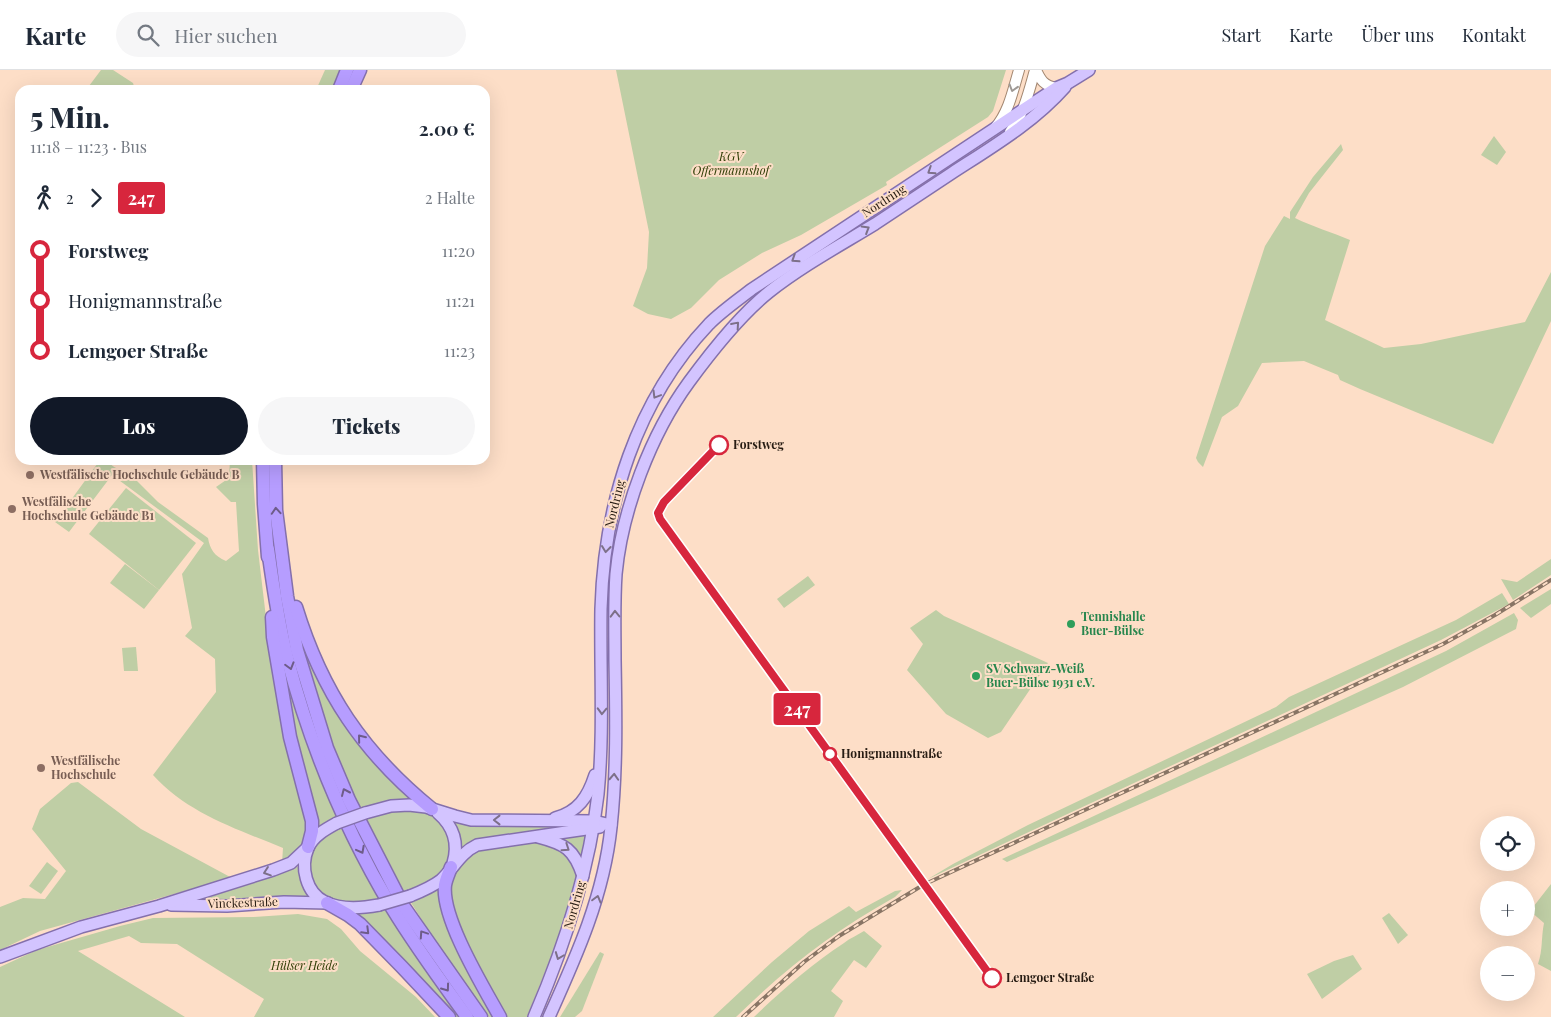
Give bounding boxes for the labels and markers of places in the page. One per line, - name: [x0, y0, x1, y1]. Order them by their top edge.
- marker: Forstweg: [709, 435, 729, 455]
- place label: Forstweg: [733, 436, 784, 452]
- place label: Westfälische Hochschule Gebäude B: [39, 466, 240, 482]
- marker: Westfälische Hochschule Gebäude B: [24, 469, 36, 481]
- place label: Westfälische Hochschule Gebäude B1: [21, 493, 154, 523]
- marker: Westfälische Hochschule Gebäude B1: [6, 503, 18, 515]
- place label: Tennishalle Buer-Bülse: [1081, 608, 1146, 638]
- marker: Tennishalle Buer-Bülse: [1065, 618, 1077, 630]
- place label: SV Schwarz-Weiß Buer-Bülse 1931 e.V.: [986, 660, 1095, 690]
- marker: SV Schwarz-Weiß Buer-Bülse 1931 e.V.: [970, 670, 982, 682]
- place label: Honigmannstraße: [841, 745, 942, 761]
- marker: Honigmannstraße: [823, 747, 837, 761]
- place label: Westfälische Hochschule: [50, 752, 120, 782]
- marker: Westfälische Hochschule: [35, 762, 47, 774]
- marker: Lemgoer Straße: [982, 968, 1002, 988]
- place label: Lemgoer Straße: [1006, 969, 1094, 985]

